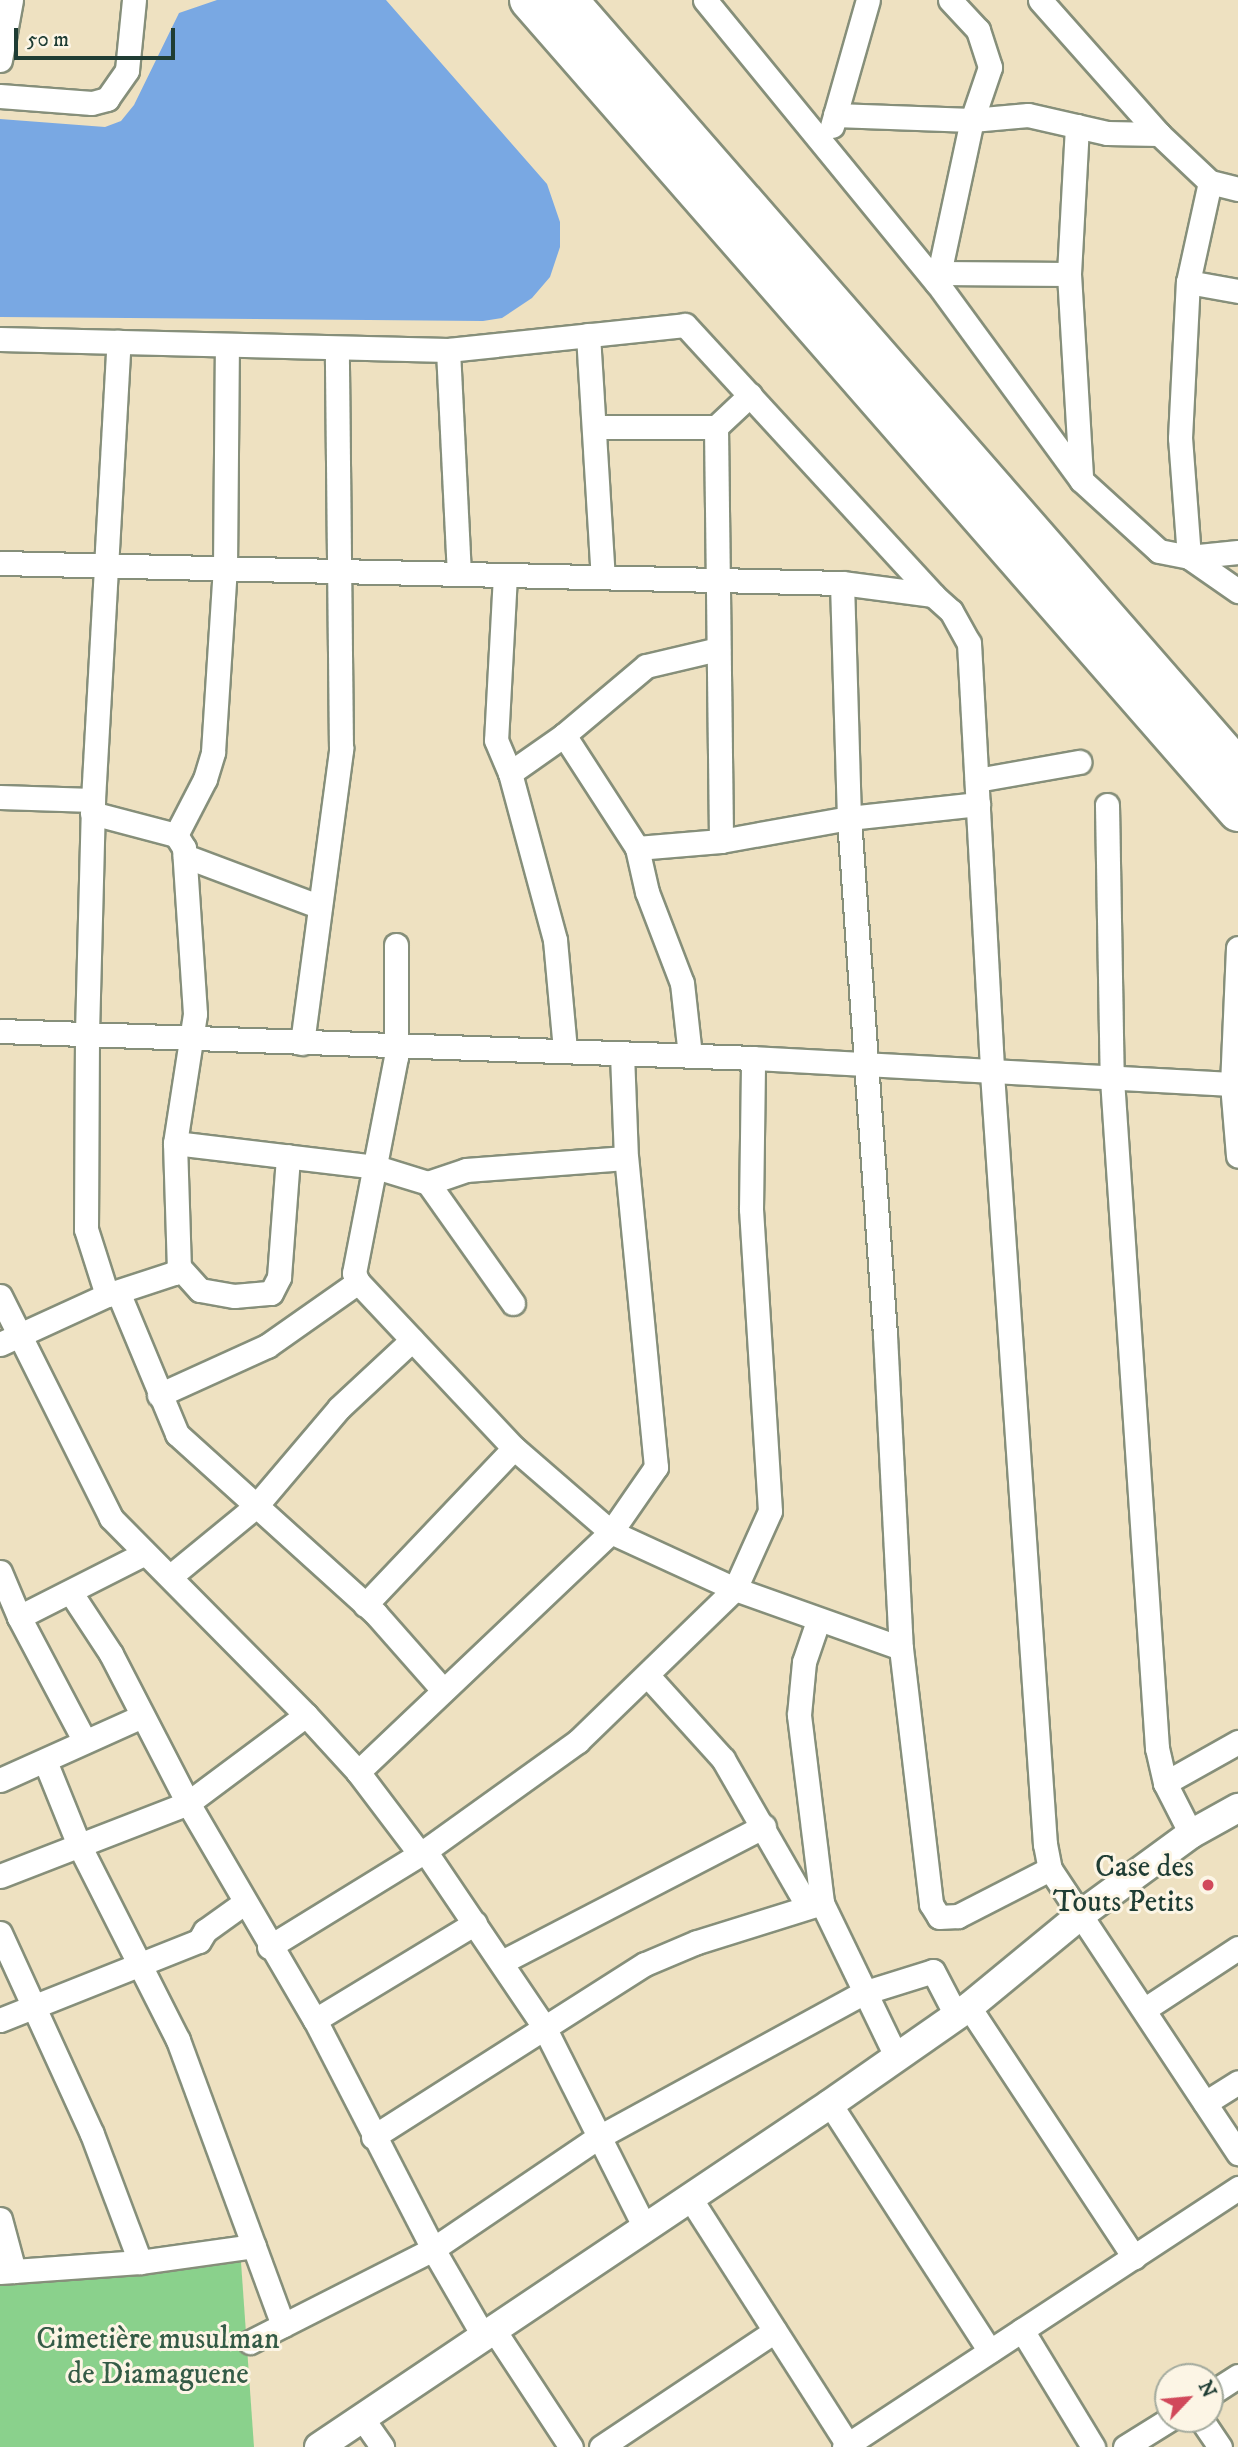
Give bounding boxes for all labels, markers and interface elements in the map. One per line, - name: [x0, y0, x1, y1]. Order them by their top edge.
- scale bar: [18, 14, 178, 58]
- text: 50 m: [27, 27, 69, 53]
- place label: Case des Touts Petits: [1053, 1850, 1194, 1920]
- marker: Case des Touts Petits: [1200, 1877, 1216, 1893]
- park label: Cimetière musulman de Diamaguene: [36, 2322, 280, 2392]
- north arrow: [1154, 2363, 1224, 2433]
- text: N: [1193, 2377, 1220, 2402]

